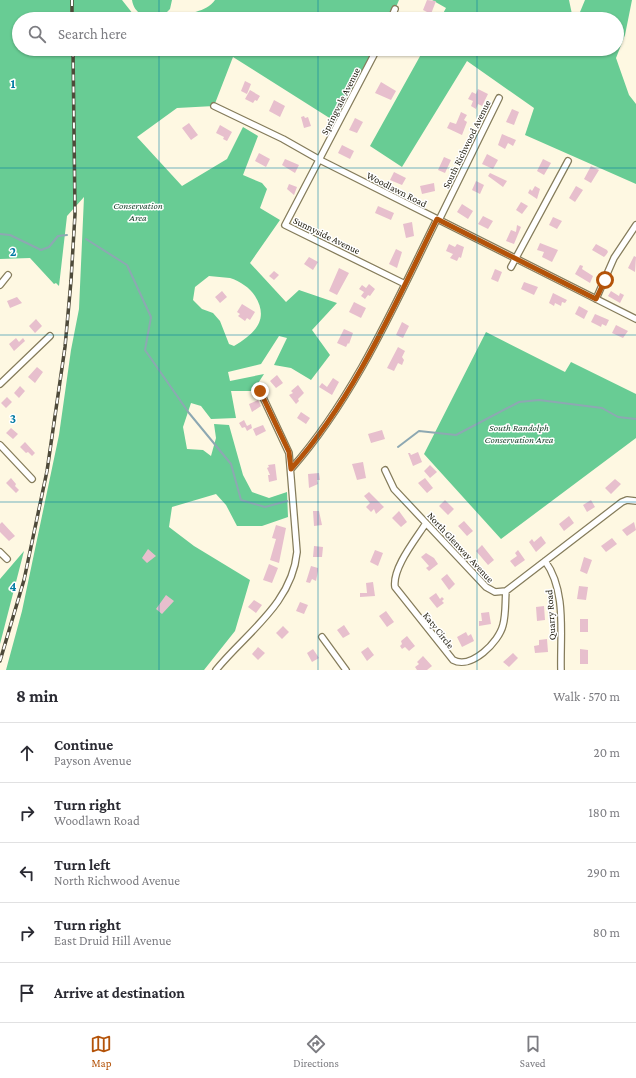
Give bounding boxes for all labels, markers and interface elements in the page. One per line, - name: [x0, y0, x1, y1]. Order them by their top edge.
- search box: [12, 12, 624, 56]
- icon: search: [26, 23, 48, 45]
- text: Search here: [58, 26, 127, 42]
- street label: Springvale Avenue: [319, 65, 362, 137]
- text: 1: [11, 76, 16, 91]
- street label: South Richwood Avenue: [440, 98, 493, 190]
- street label: Woodlawn Road: [365, 170, 429, 210]
- park label: Conservation Area: [113, 200, 163, 223]
- street label: Sunnyside Avenue: [292, 215, 362, 257]
- text: 2: [10, 244, 17, 259]
- route start: [596, 271, 614, 289]
- route end: [251, 382, 269, 400]
- text: 3: [10, 411, 16, 426]
- park label: South Randolph Conservation Area: [485, 422, 554, 445]
- street label: North Glenway Avenue: [425, 510, 496, 585]
- text: 4: [9, 579, 17, 594]
- street label: Quarry Road: [543, 589, 558, 641]
- street label: Katy Circle: [421, 610, 457, 651]
- text: 8 min: [16, 687, 58, 706]
- text: Walk · 570 m: [553, 689, 620, 704]
- text: Continue: [54, 737, 113, 753]
- icon: ahead: [16, 742, 38, 764]
- text: 20 m: [594, 745, 620, 760]
- text: Payson Avenue: [54, 753, 131, 768]
- text: Turn right: [54, 797, 121, 813]
- icon: right: [16, 802, 38, 824]
- text: 180 m: [588, 805, 620, 820]
- text: Woodlawn Road: [54, 813, 140, 828]
- text: Turn left: [54, 857, 110, 873]
- icon: left: [16, 862, 38, 884]
- text: 290 m: [587, 865, 620, 880]
- text: North Richwood Avenue: [54, 873, 180, 888]
- text: Turn right: [54, 917, 121, 933]
- icon: right: [16, 922, 38, 944]
- text: 80 m: [593, 925, 620, 940]
- text: East Druid Hill Avenue: [54, 933, 171, 948]
- icon: arrive: [16, 982, 38, 1004]
- text: Arrive at destination: [54, 985, 185, 1001]
- tab: Map: [90, 1033, 112, 1069]
- tab: Directions: [293, 1033, 339, 1069]
- tab: Saved: [520, 1033, 546, 1069]

